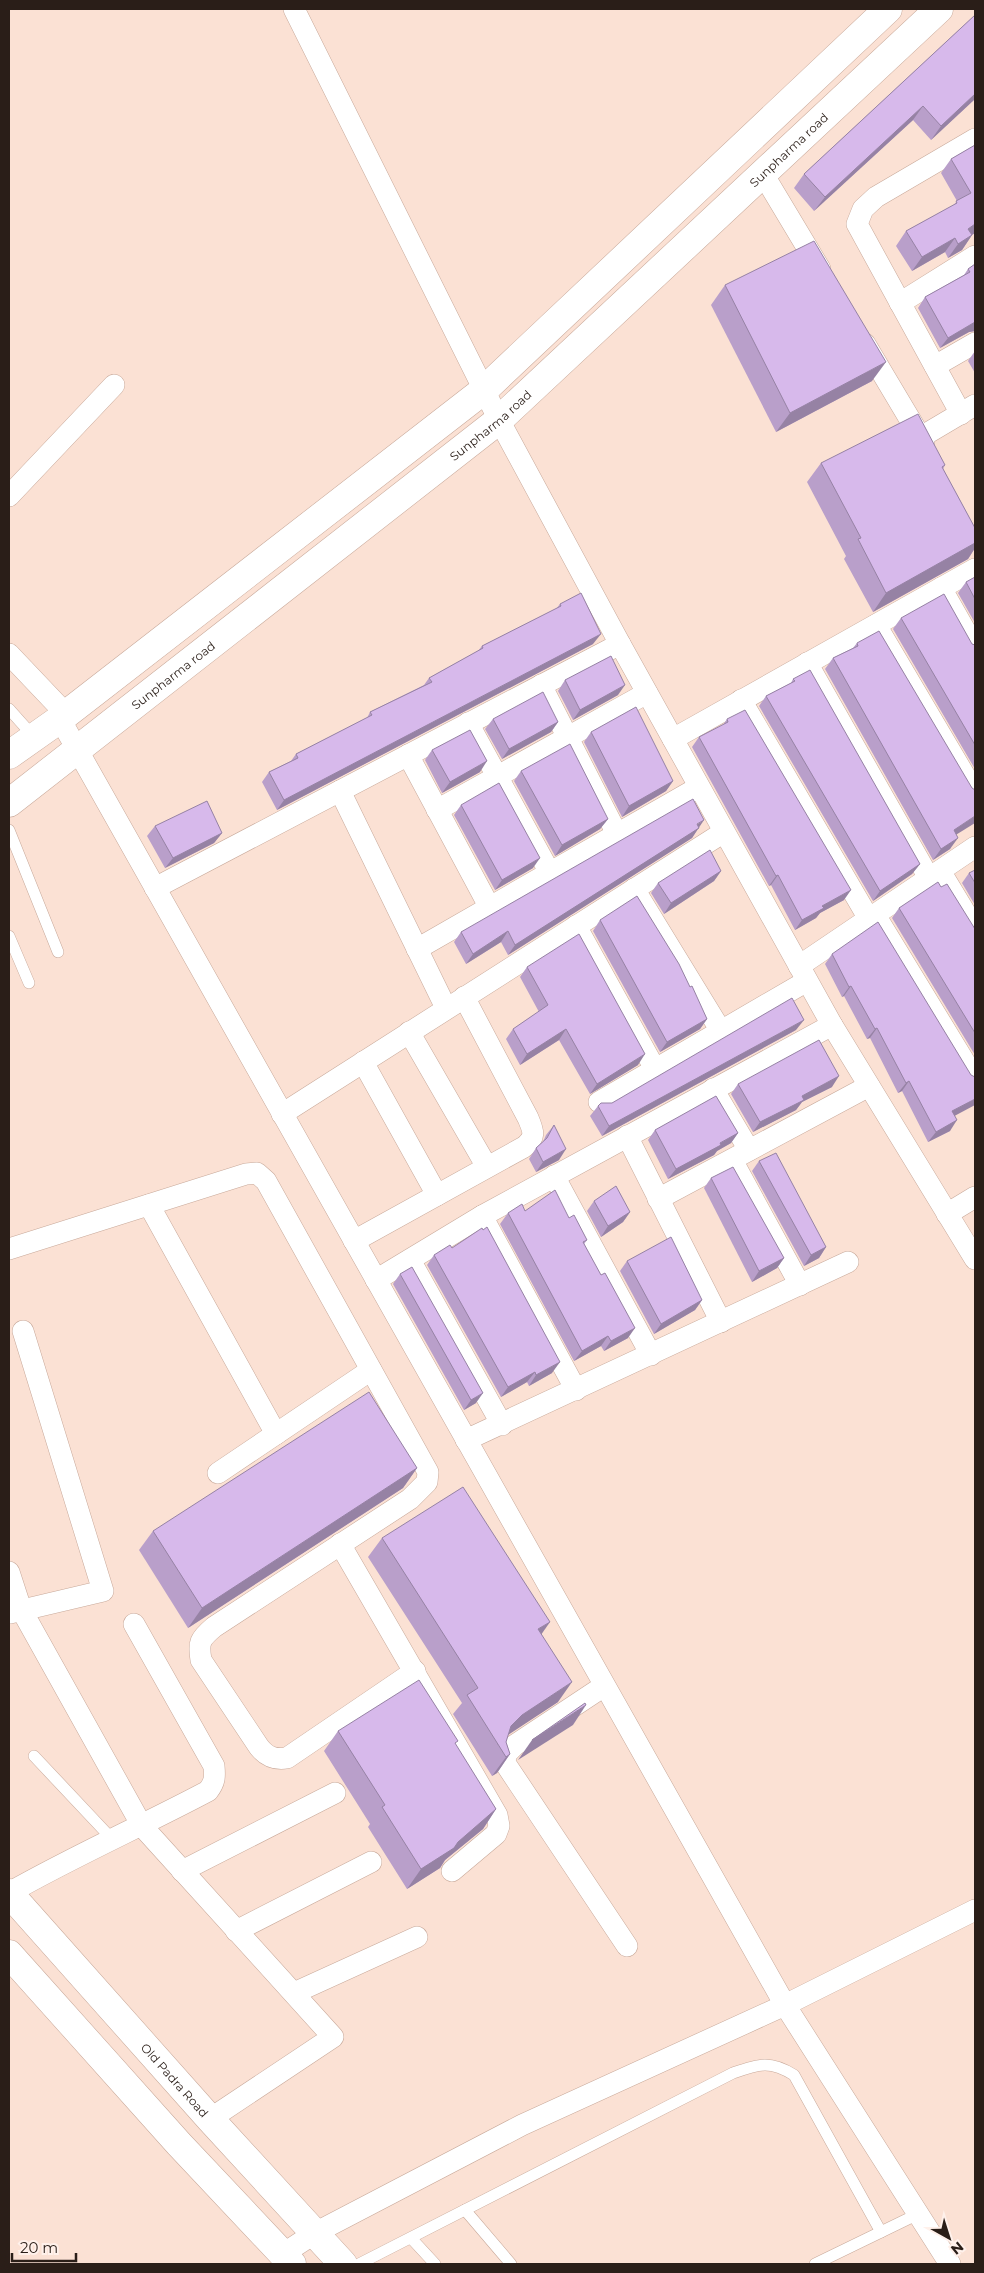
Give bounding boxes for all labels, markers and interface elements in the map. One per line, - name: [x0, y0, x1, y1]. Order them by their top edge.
- street label: Sunpharma road: [746, 109, 831, 190]
- street label: Sunpharma road: [446, 386, 534, 463]
- street label: Sunpharma road: [128, 638, 218, 712]
- street label: Old Padra Road: [138, 2040, 212, 2120]
- north arrow: [924, 2213, 974, 2263]
- scale bar: [12, 2230, 76, 2262]
- text: 20 m: [20, 2238, 58, 2257]
- text: N: [947, 2238, 967, 2259]

